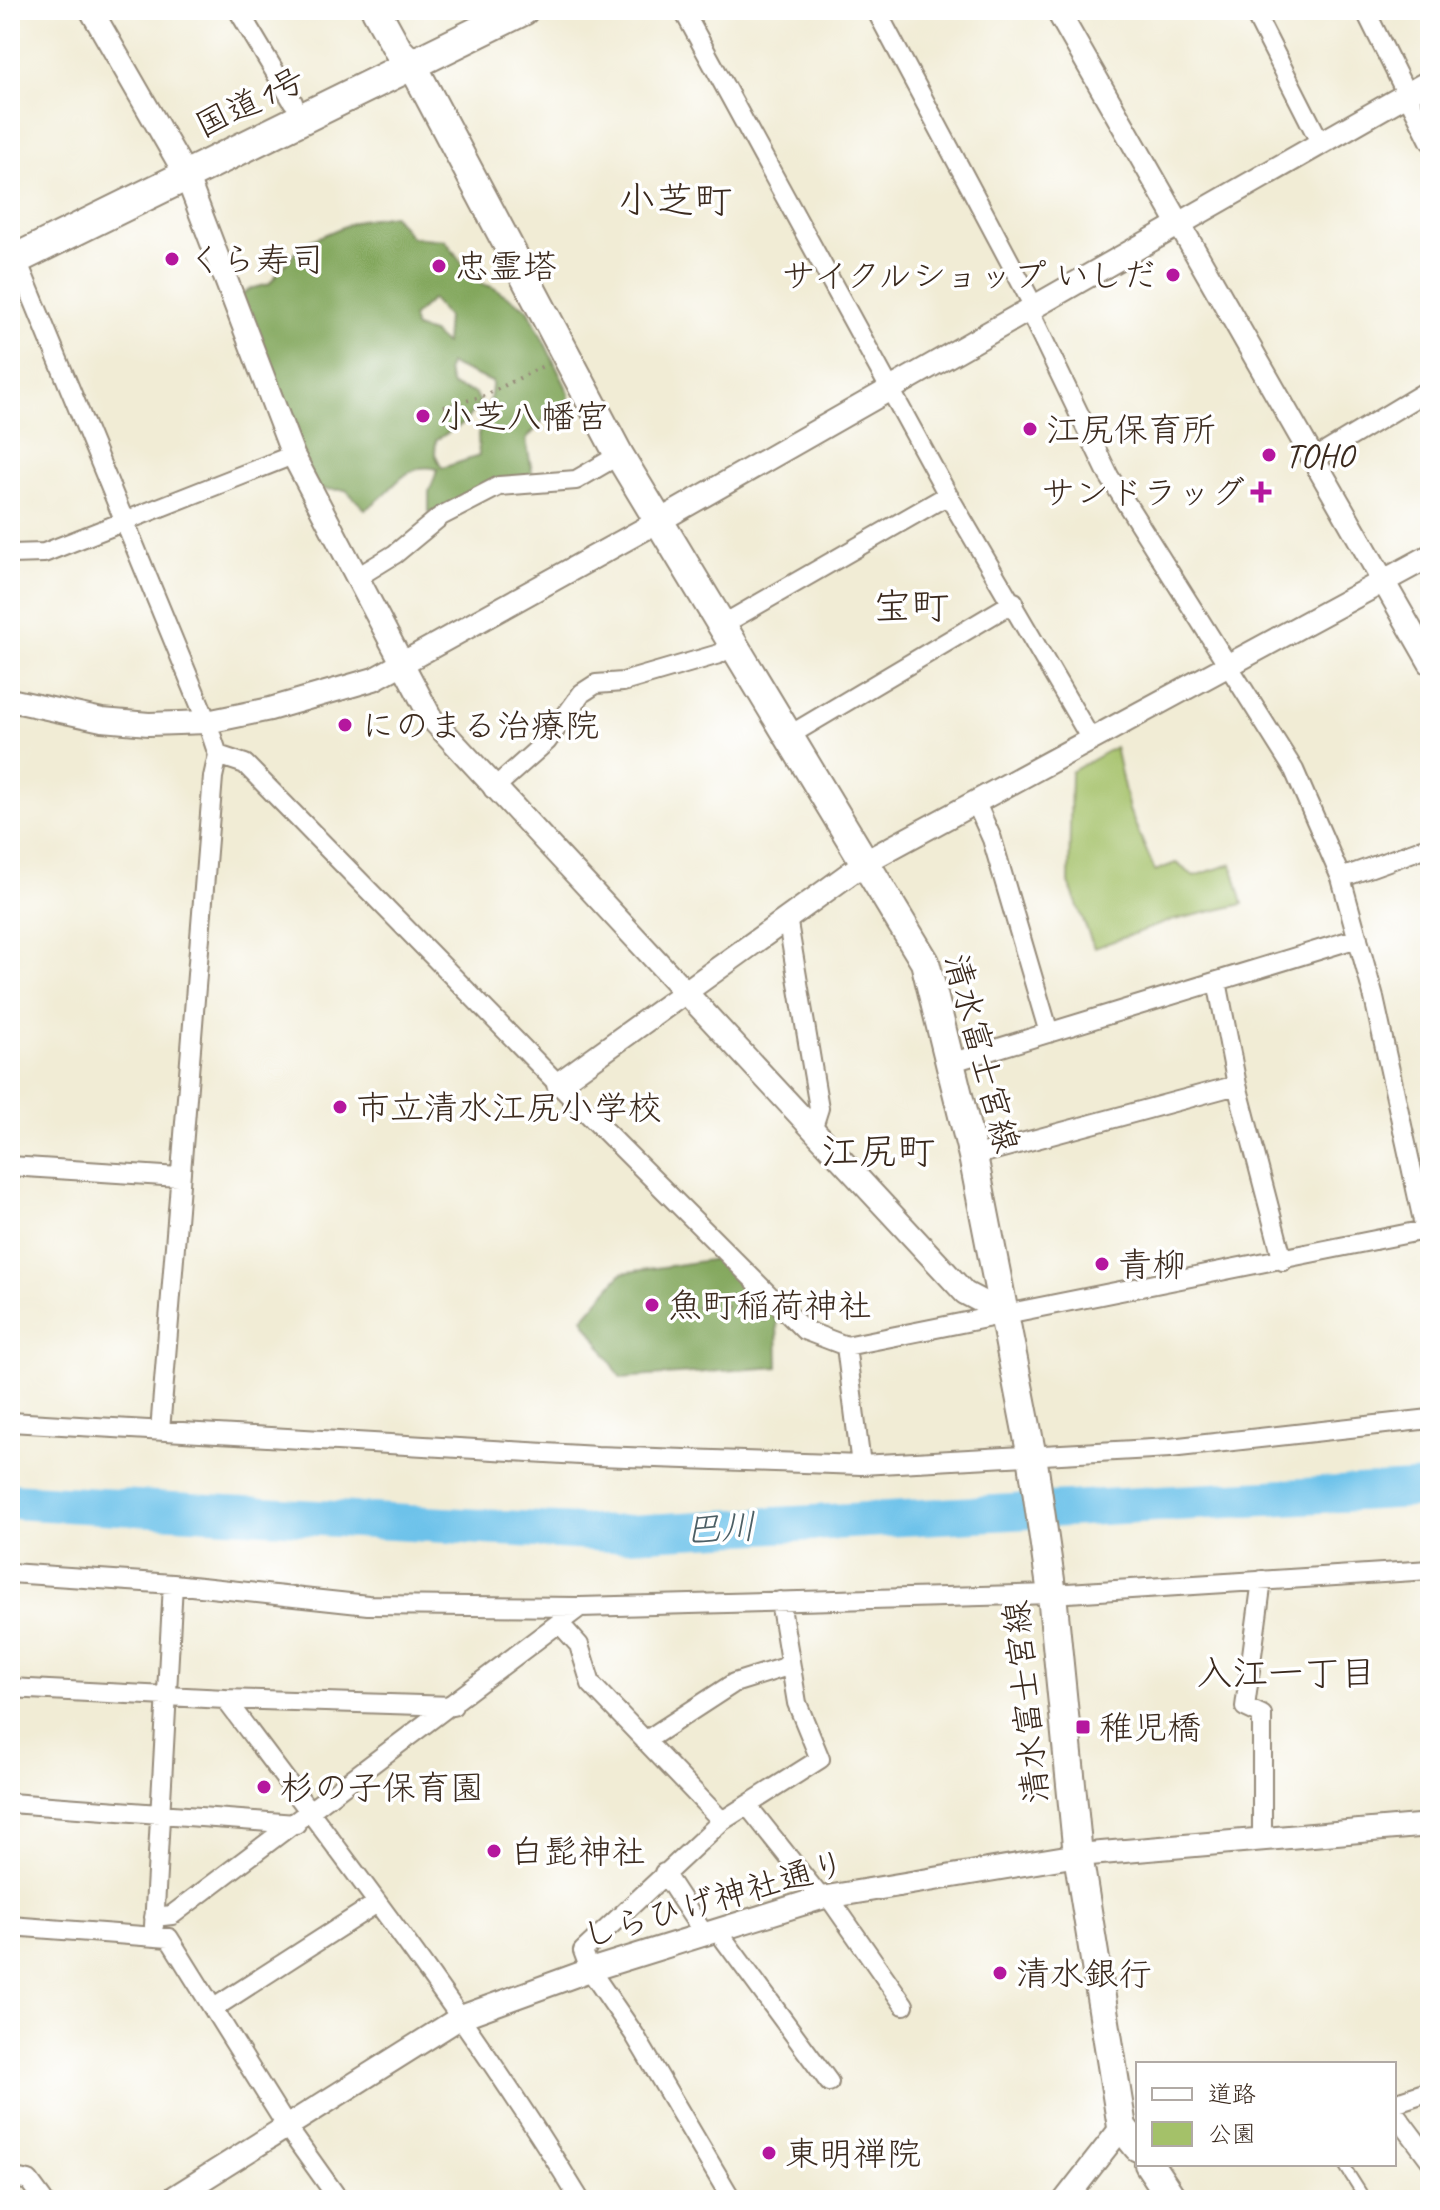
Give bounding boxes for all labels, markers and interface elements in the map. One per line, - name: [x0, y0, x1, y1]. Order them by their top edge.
- street label: 国道1号: [188, 57, 312, 147]
- district label: 小芝町: [618, 177, 732, 224]
- place label: くら寿司: [188, 238, 324, 281]
- place label: 忠霊塔: [455, 245, 557, 288]
- marker: くら寿司: [163, 250, 181, 268]
- place label: サイクルショップ いしだ: [782, 254, 1157, 297]
- marker: 忠霊塔: [430, 257, 448, 275]
- marker: サイクルショップ いしだ: [1164, 266, 1182, 284]
- place label: 小芝八幡宮: [439, 395, 609, 438]
- marker: 小芝八幡宮: [414, 407, 432, 425]
- place label: 江尻保育所: [1046, 408, 1216, 451]
- marker: 江尻保育所: [1021, 420, 1039, 438]
- place label: TOHO: [1285, 434, 1357, 477]
- marker: TOHO: [1260, 446, 1278, 464]
- place label: サンドラッグ: [1041, 471, 1245, 514]
- marker: サンドラッグ: [1252, 483, 1270, 501]
- district label: 宝町: [873, 583, 949, 630]
- place label: にのまる治療院: [361, 704, 599, 747]
- marker: にのまる治療院: [336, 716, 354, 734]
- street label: 清水富士宮線: [935, 949, 1029, 1157]
- place label: 市立清水江尻小学校: [356, 1086, 662, 1129]
- marker: 市立清水江尻小学校: [331, 1098, 349, 1116]
- district label: 江尻町: [821, 1128, 935, 1175]
- place label: 青柳: [1118, 1243, 1186, 1286]
- marker: 青柳: [1093, 1255, 1111, 1273]
- place label: 魚町稲荷神社: [668, 1284, 872, 1327]
- marker: 魚町稲荷神社: [643, 1296, 661, 1314]
- water label: 巴川: [683, 1503, 757, 1553]
- street label: 清水富士宮線: [994, 1598, 1058, 1806]
- district label: 入江一丁目: [1196, 1650, 1376, 1696]
- place label: 稚児橋: [1099, 1706, 1201, 1749]
- marker: 稚児橋: [1074, 1718, 1092, 1736]
- place label: 杉の子保育園: [280, 1766, 484, 1809]
- marker: 杉の子保育園: [255, 1778, 273, 1796]
- place label: 白髭神社: [510, 1830, 646, 1873]
- street label: しらひげ神社通り: [577, 1841, 851, 1957]
- marker: 白髭神社: [485, 1842, 503, 1860]
- place label: 清水銀行: [1016, 1952, 1152, 1995]
- marker: 清水銀行: [991, 1964, 1009, 1982]
- legend: [1136, 2062, 1396, 2166]
- text: 道路: [1208, 2079, 1256, 2109]
- text: 公園: [1208, 2119, 1256, 2149]
- place label: 東明禅院: [785, 2132, 921, 2175]
- marker: 東明禅院: [760, 2144, 778, 2162]

